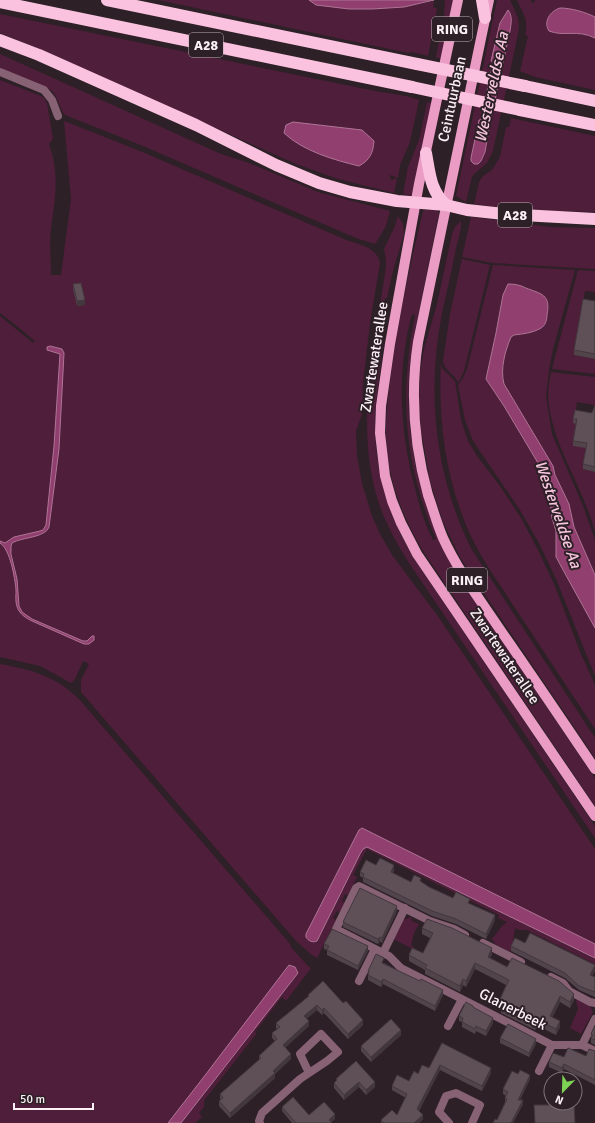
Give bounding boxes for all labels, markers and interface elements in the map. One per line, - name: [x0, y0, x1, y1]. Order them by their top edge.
- road number: RING: [432, 17, 472, 41]
- water label: Westerveldse Aa: [471, 29, 514, 144]
- road number: A28: [189, 33, 223, 57]
- street label: Ceintuurbaan: [434, 54, 470, 144]
- road number: A28: [498, 203, 532, 227]
- street label: Zwartewaterallee: [356, 300, 392, 414]
- water label: Westerveldse Aa: [530, 458, 586, 572]
- road number: RING: [447, 568, 487, 592]
- street label: Zwartewaterallee: [466, 605, 544, 707]
- street label: Glanerbeek: [476, 984, 550, 1034]
- north arrow: [543, 1071, 583, 1111]
- scale bar: [14, 1085, 93, 1111]
- text: 50 m: [20, 1092, 45, 1107]
- text: N: [553, 1092, 565, 1107]

